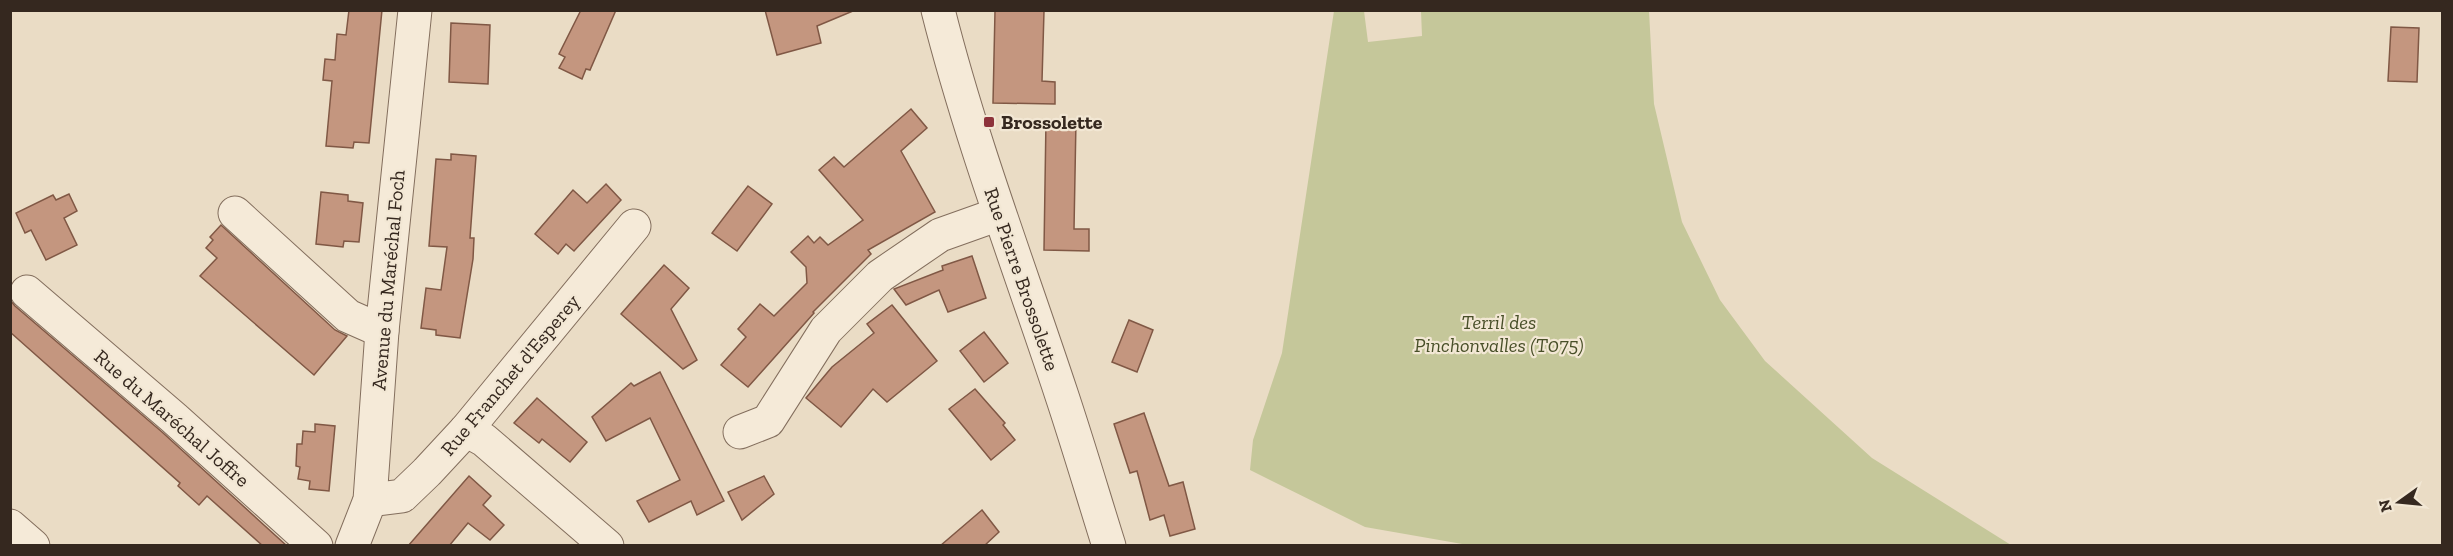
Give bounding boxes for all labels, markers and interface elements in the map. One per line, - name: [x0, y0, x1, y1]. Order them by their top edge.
- place label: Brossolette: [1001, 110, 1103, 134]
- marker: Brossolette: [982, 115, 996, 129]
- street label: Avenue du Maréchal Foch: [366, 168, 410, 391]
- street label: Rue Pierre Brossolette: [979, 184, 1065, 374]
- street label: Rue Franchet d'Esperey: [435, 289, 585, 461]
- park label: Terril des Pinchonvalles (T075): [1414, 310, 1584, 357]
- street label: Rue du Maréchal Joffre: [90, 344, 254, 492]
- north arrow: [2369, 472, 2429, 532]
- text: N: [2374, 497, 2396, 514]

